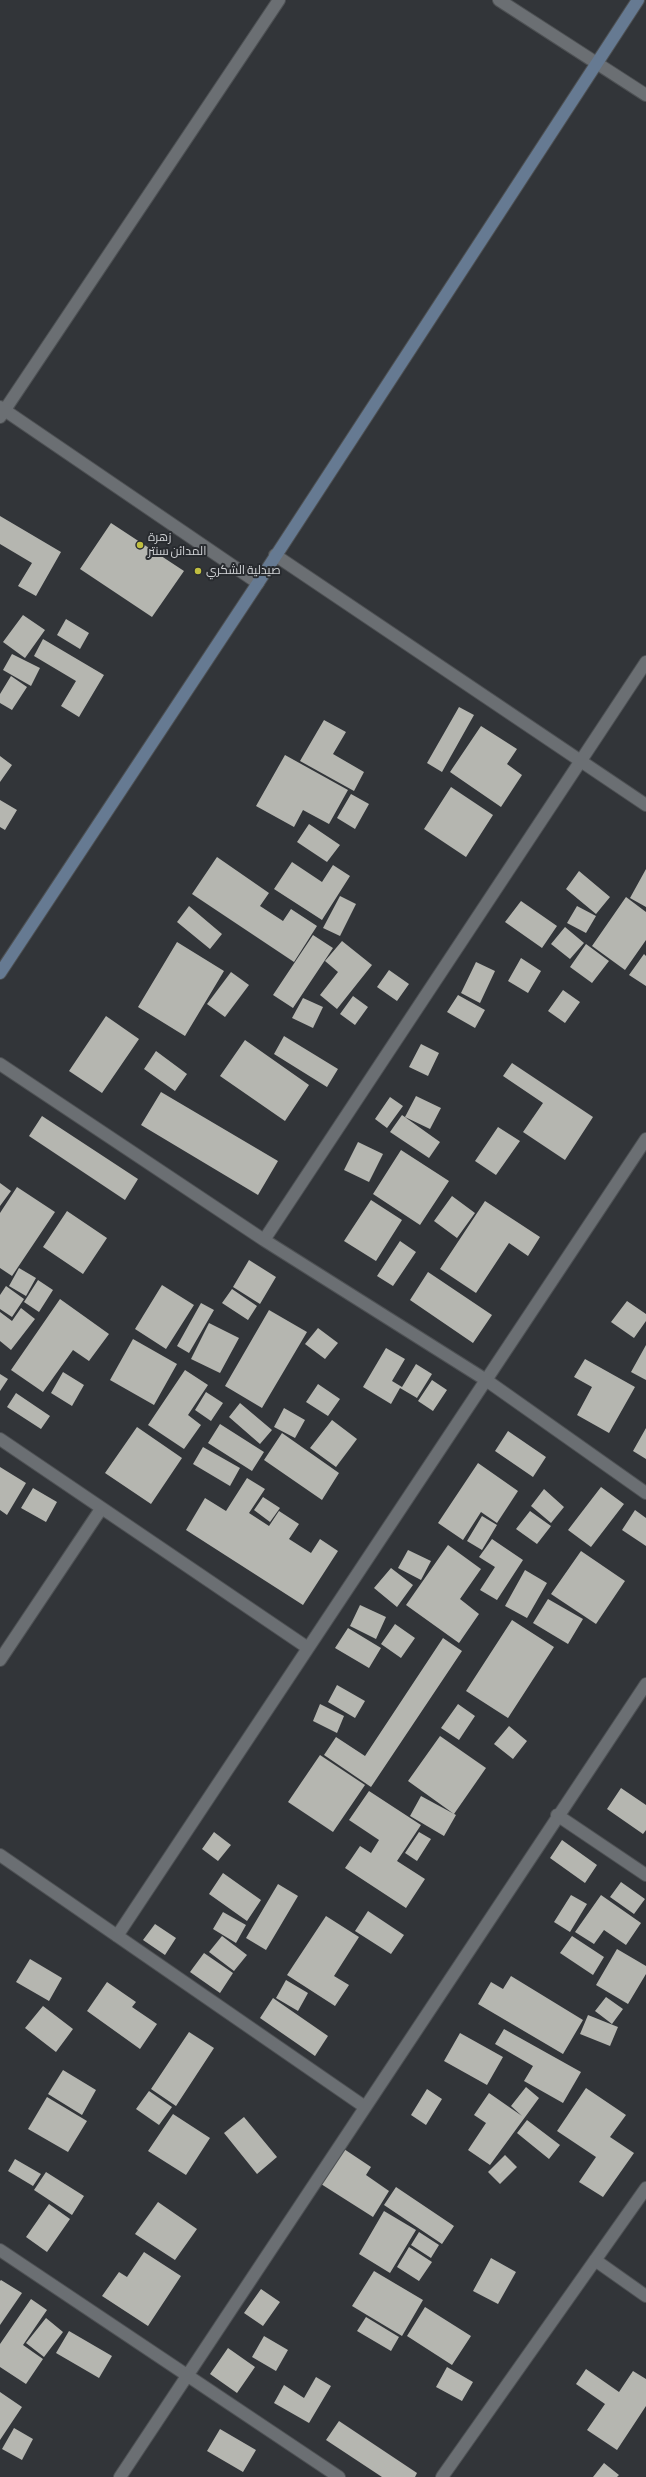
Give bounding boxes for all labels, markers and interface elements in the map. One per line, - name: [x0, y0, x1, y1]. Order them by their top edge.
- place label: زهرة المدائن سنتر: [148, 531, 206, 559]
- marker: زهرة المدائن سنتر: [135, 540, 145, 550]
- place label: صيدلية الشكري: [206, 564, 281, 578]
- marker: صيدلية الشكري: [193, 566, 203, 576]

